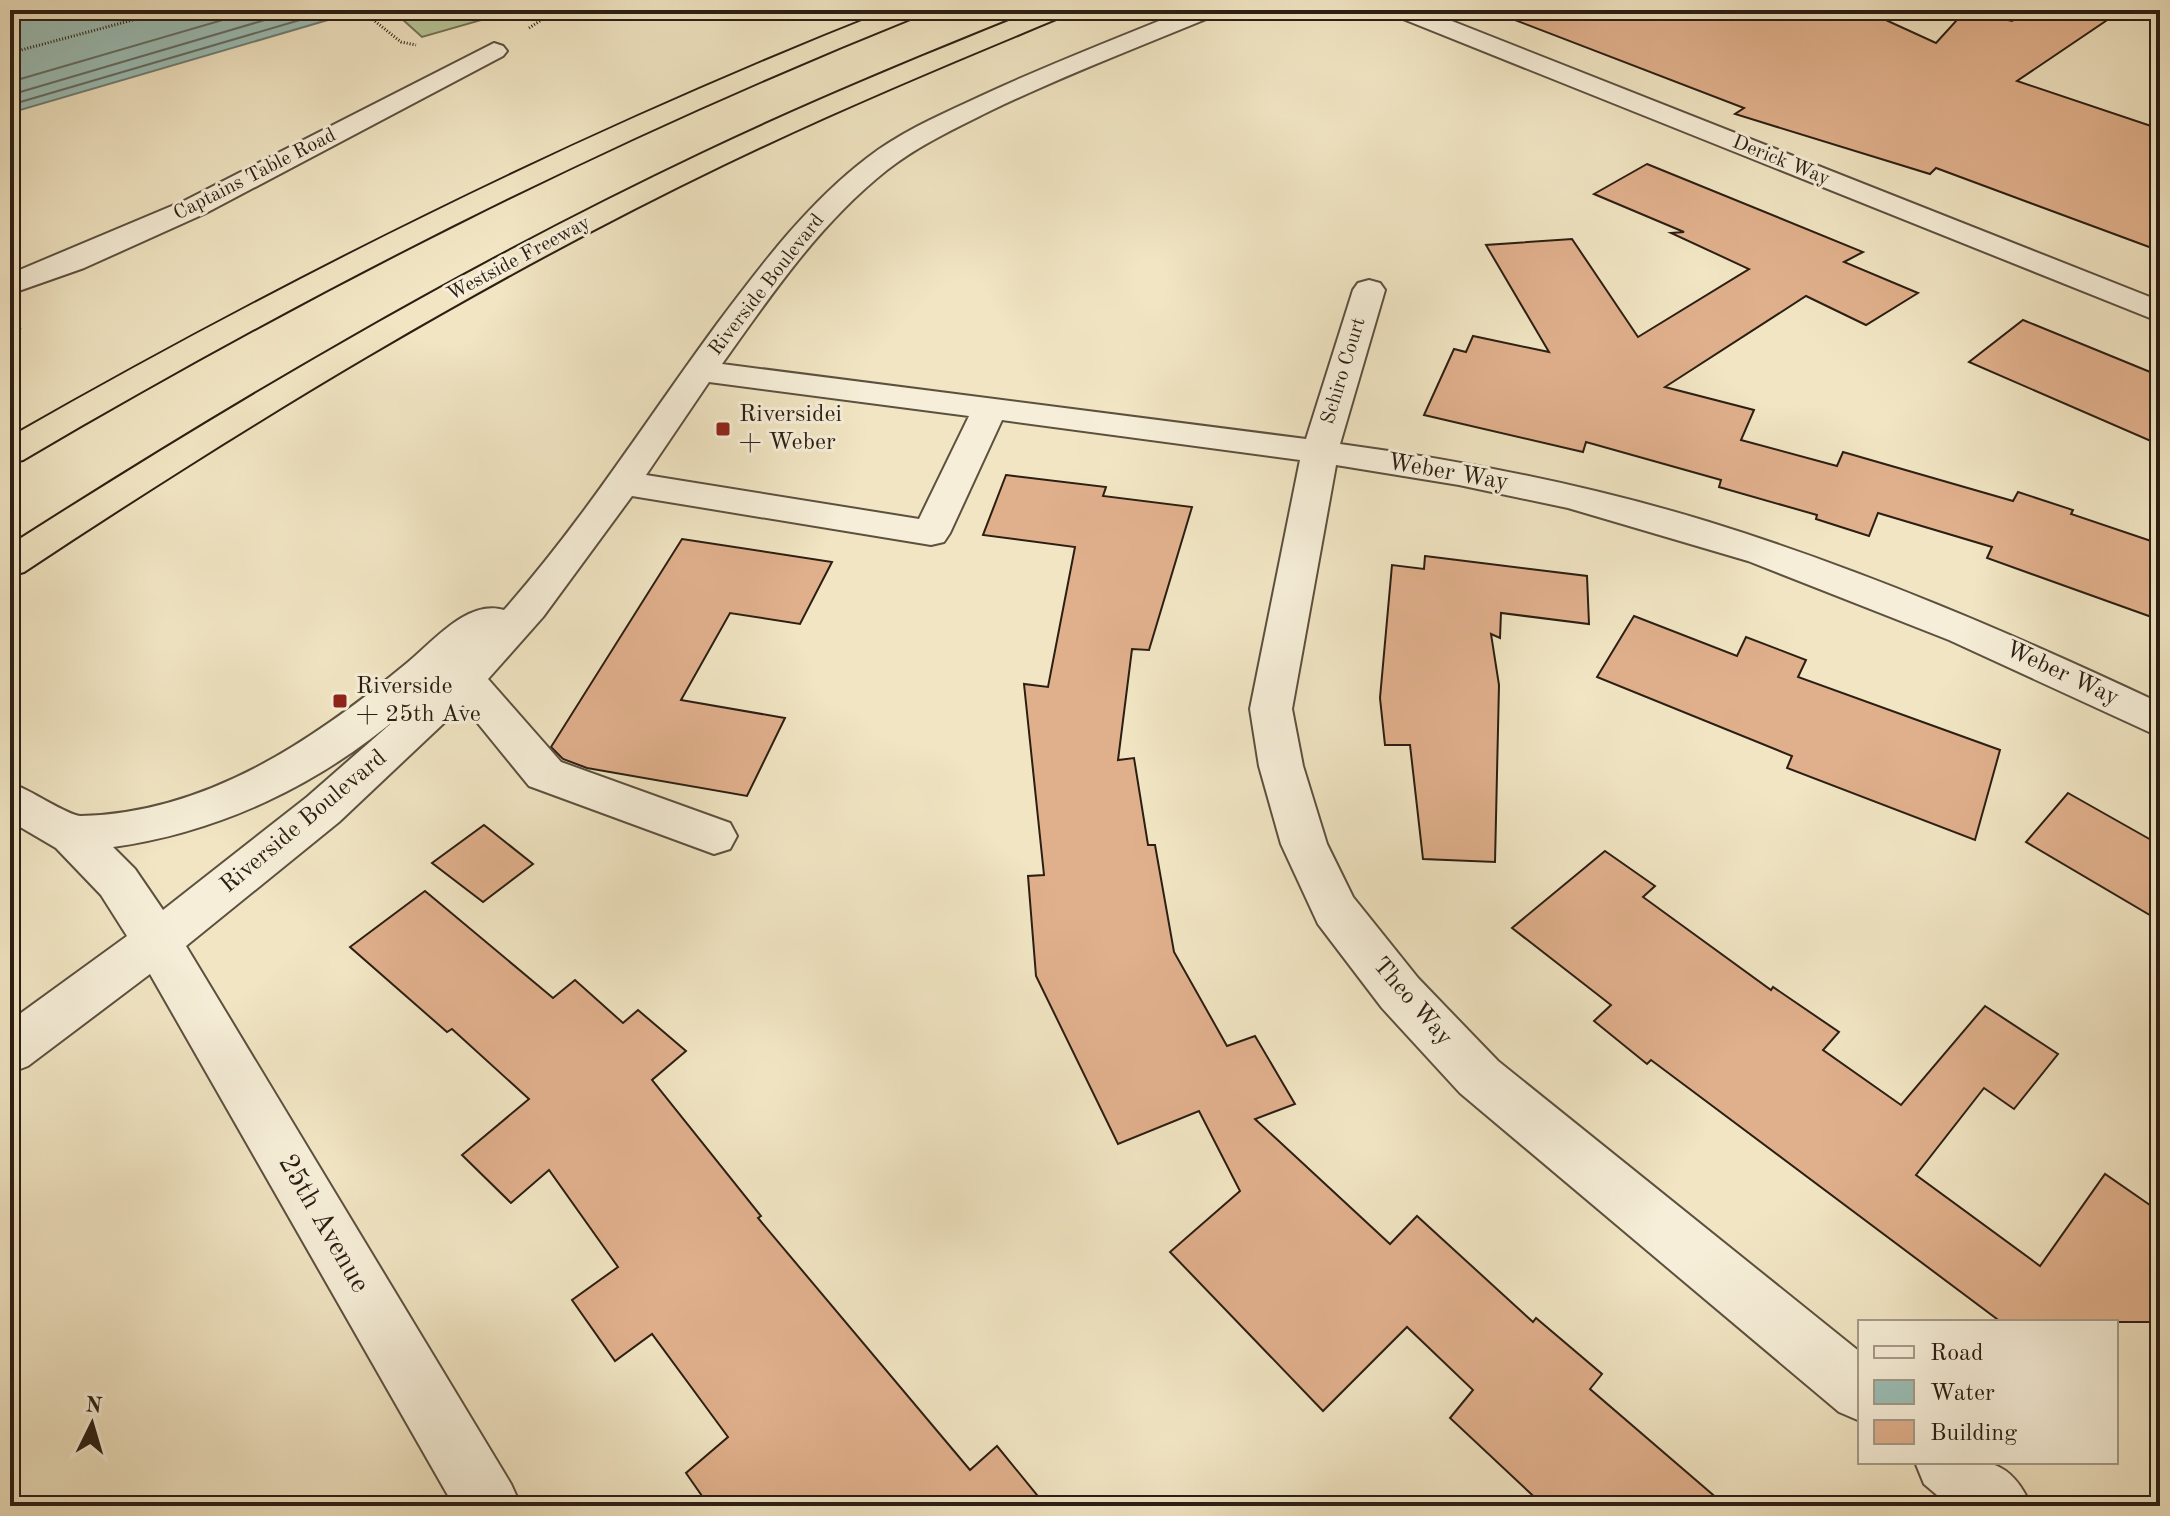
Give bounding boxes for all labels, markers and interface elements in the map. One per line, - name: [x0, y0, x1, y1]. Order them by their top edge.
- street label: Captains Table Road: [171, 125, 339, 225]
- street label: Derick Way: [1729, 132, 1833, 190]
- street label: Riverside Boulevard: [706, 210, 828, 360]
- street label: Westside Freeway: [444, 213, 594, 305]
- street label: Schiro Court: [1318, 315, 1370, 427]
- place label: Riversidei + Weber: [739, 403, 842, 455]
- marker: Riversidei + Weber: [714, 420, 732, 438]
- street label: Weber Way: [1386, 451, 1511, 495]
- street label: Weber Way: [2002, 637, 2123, 711]
- place label: Riverside + 25th Ave: [356, 675, 481, 727]
- marker: Riverside + 25th Ave: [331, 692, 349, 710]
- street label: Riverside Boulevard: [217, 746, 391, 898]
- street label: Theo Way: [1368, 953, 1457, 1051]
- street label: 25th Avenue: [272, 1150, 374, 1298]
- legend: [1858, 1320, 2118, 1464]
- text: Road: [1930, 1342, 1983, 1366]
- text: Water: [1930, 1382, 1995, 1406]
- north arrow: [52, 1384, 132, 1464]
- text: N: [84, 1394, 103, 1418]
- text: Building: [1930, 1422, 2017, 1446]

